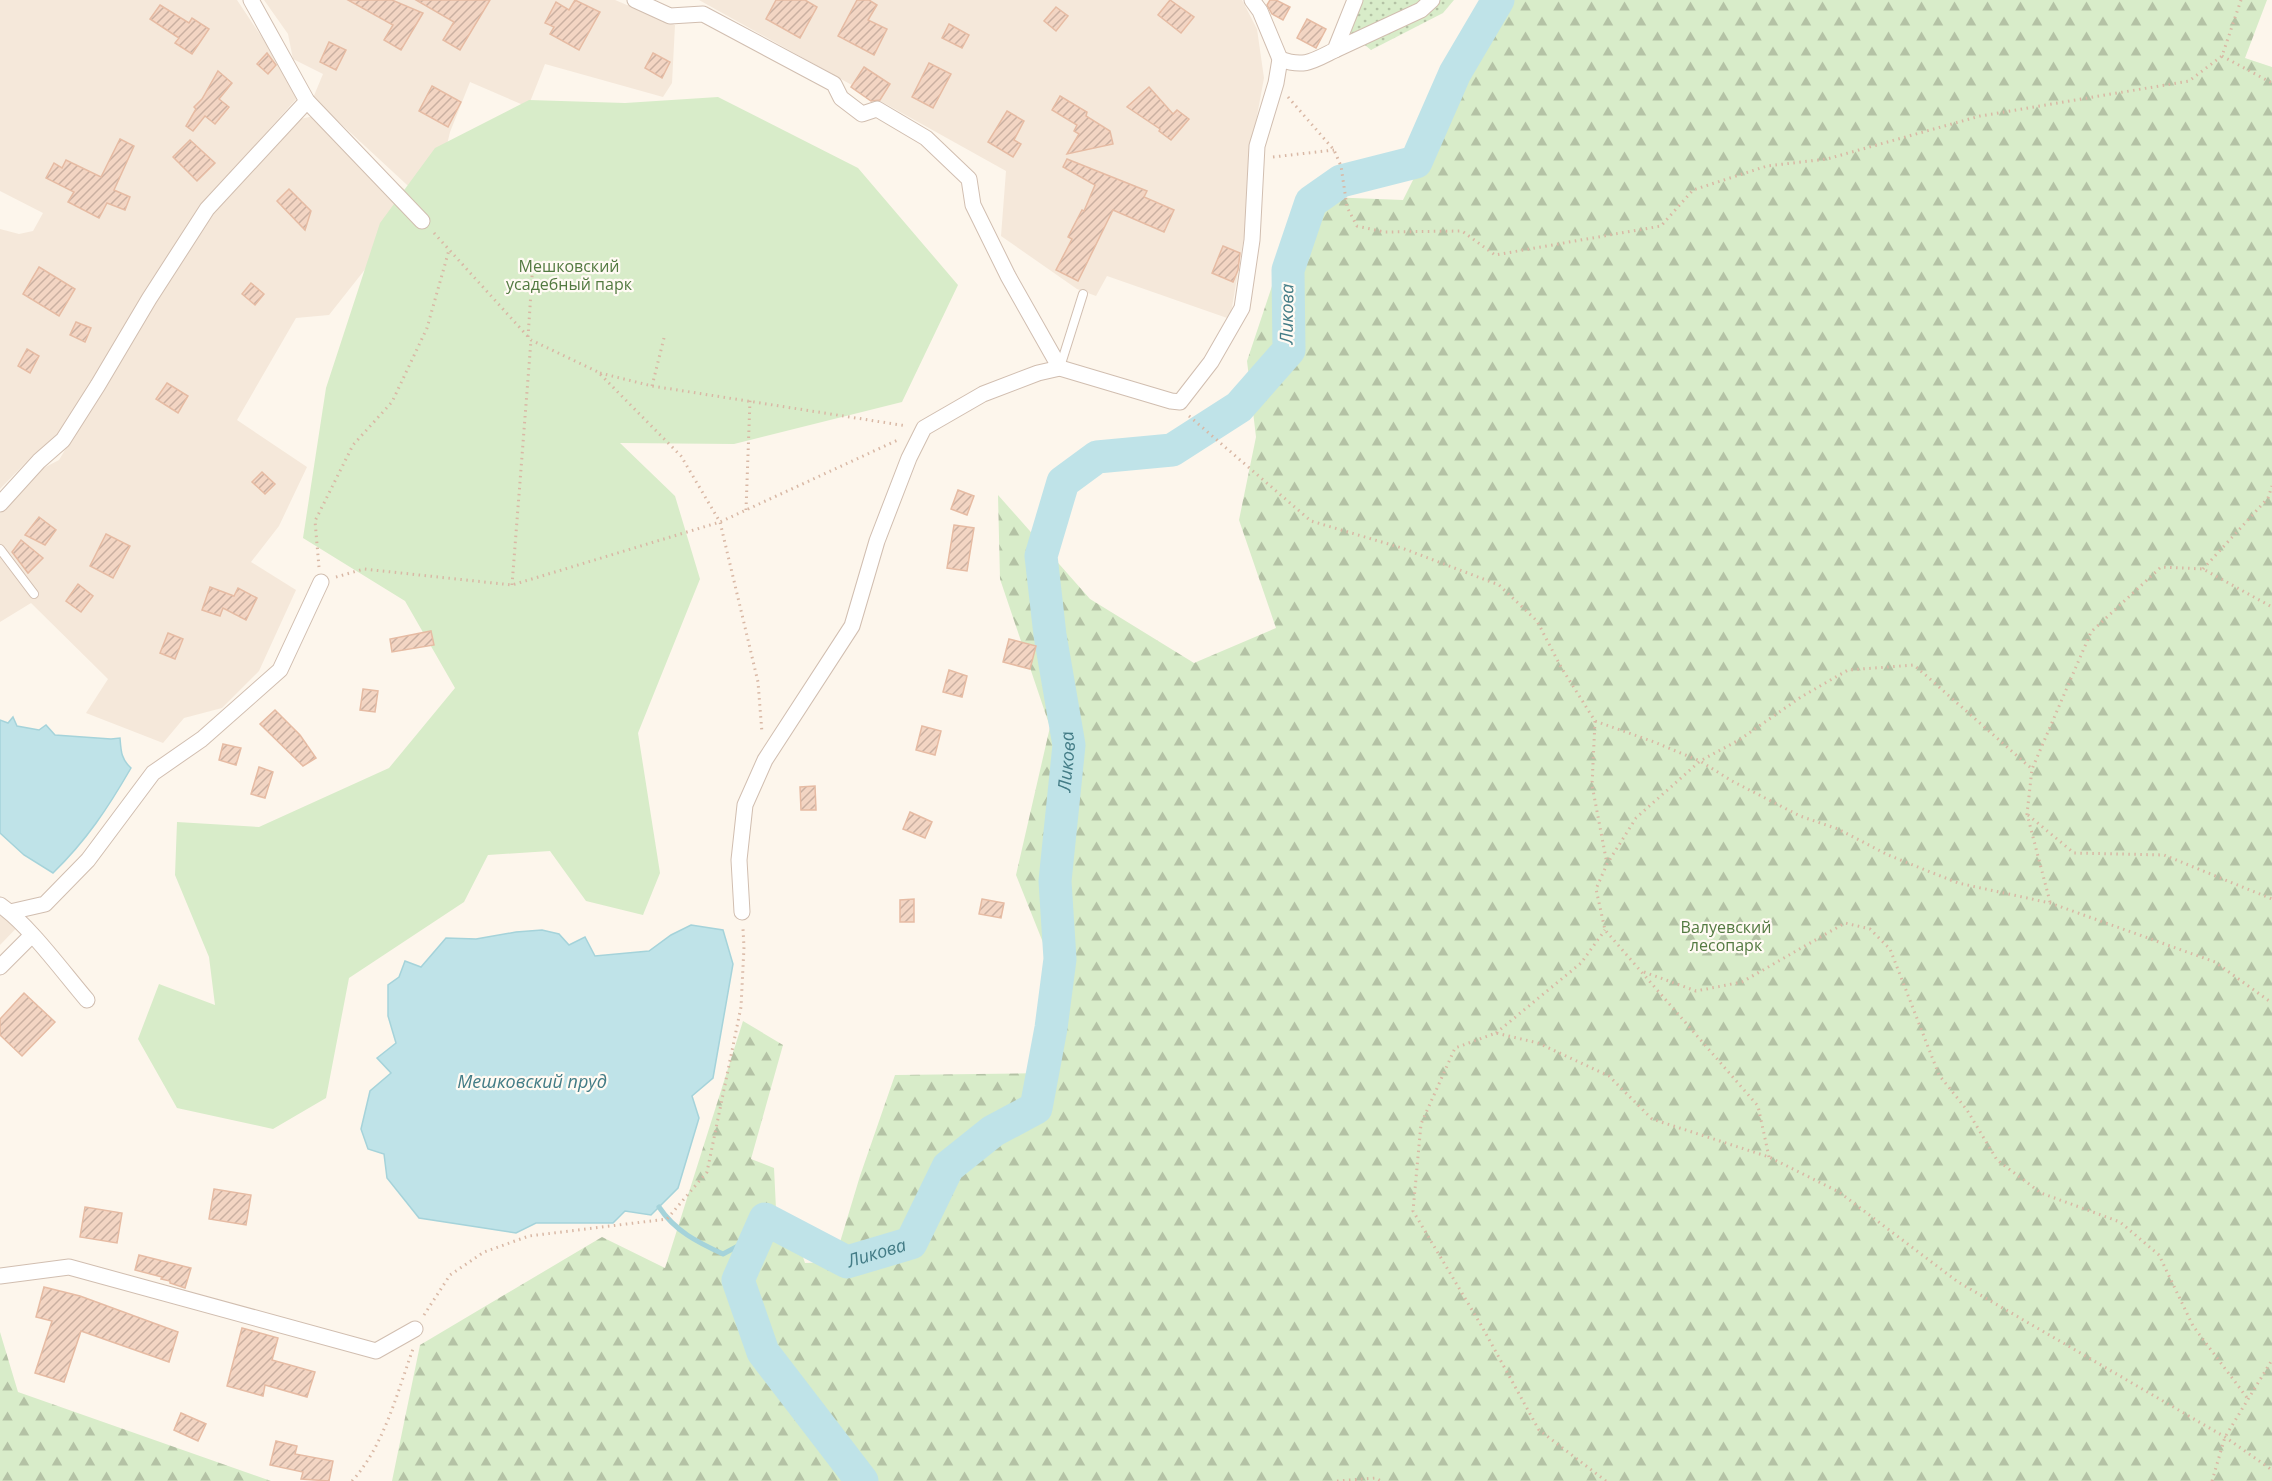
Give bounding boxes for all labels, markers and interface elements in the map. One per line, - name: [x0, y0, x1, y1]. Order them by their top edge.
- park label: Мешковский усадебный парк: [506, 255, 633, 295]
- water label: Ликова: [1273, 283, 1299, 346]
- water label: Ликова: [1051, 730, 1080, 794]
- park label: Валуевский лесопарк: [1681, 916, 1771, 956]
- water label: Мешковский пруд: [457, 1069, 607, 1093]
- water label: Ликова: [843, 1232, 909, 1273]

